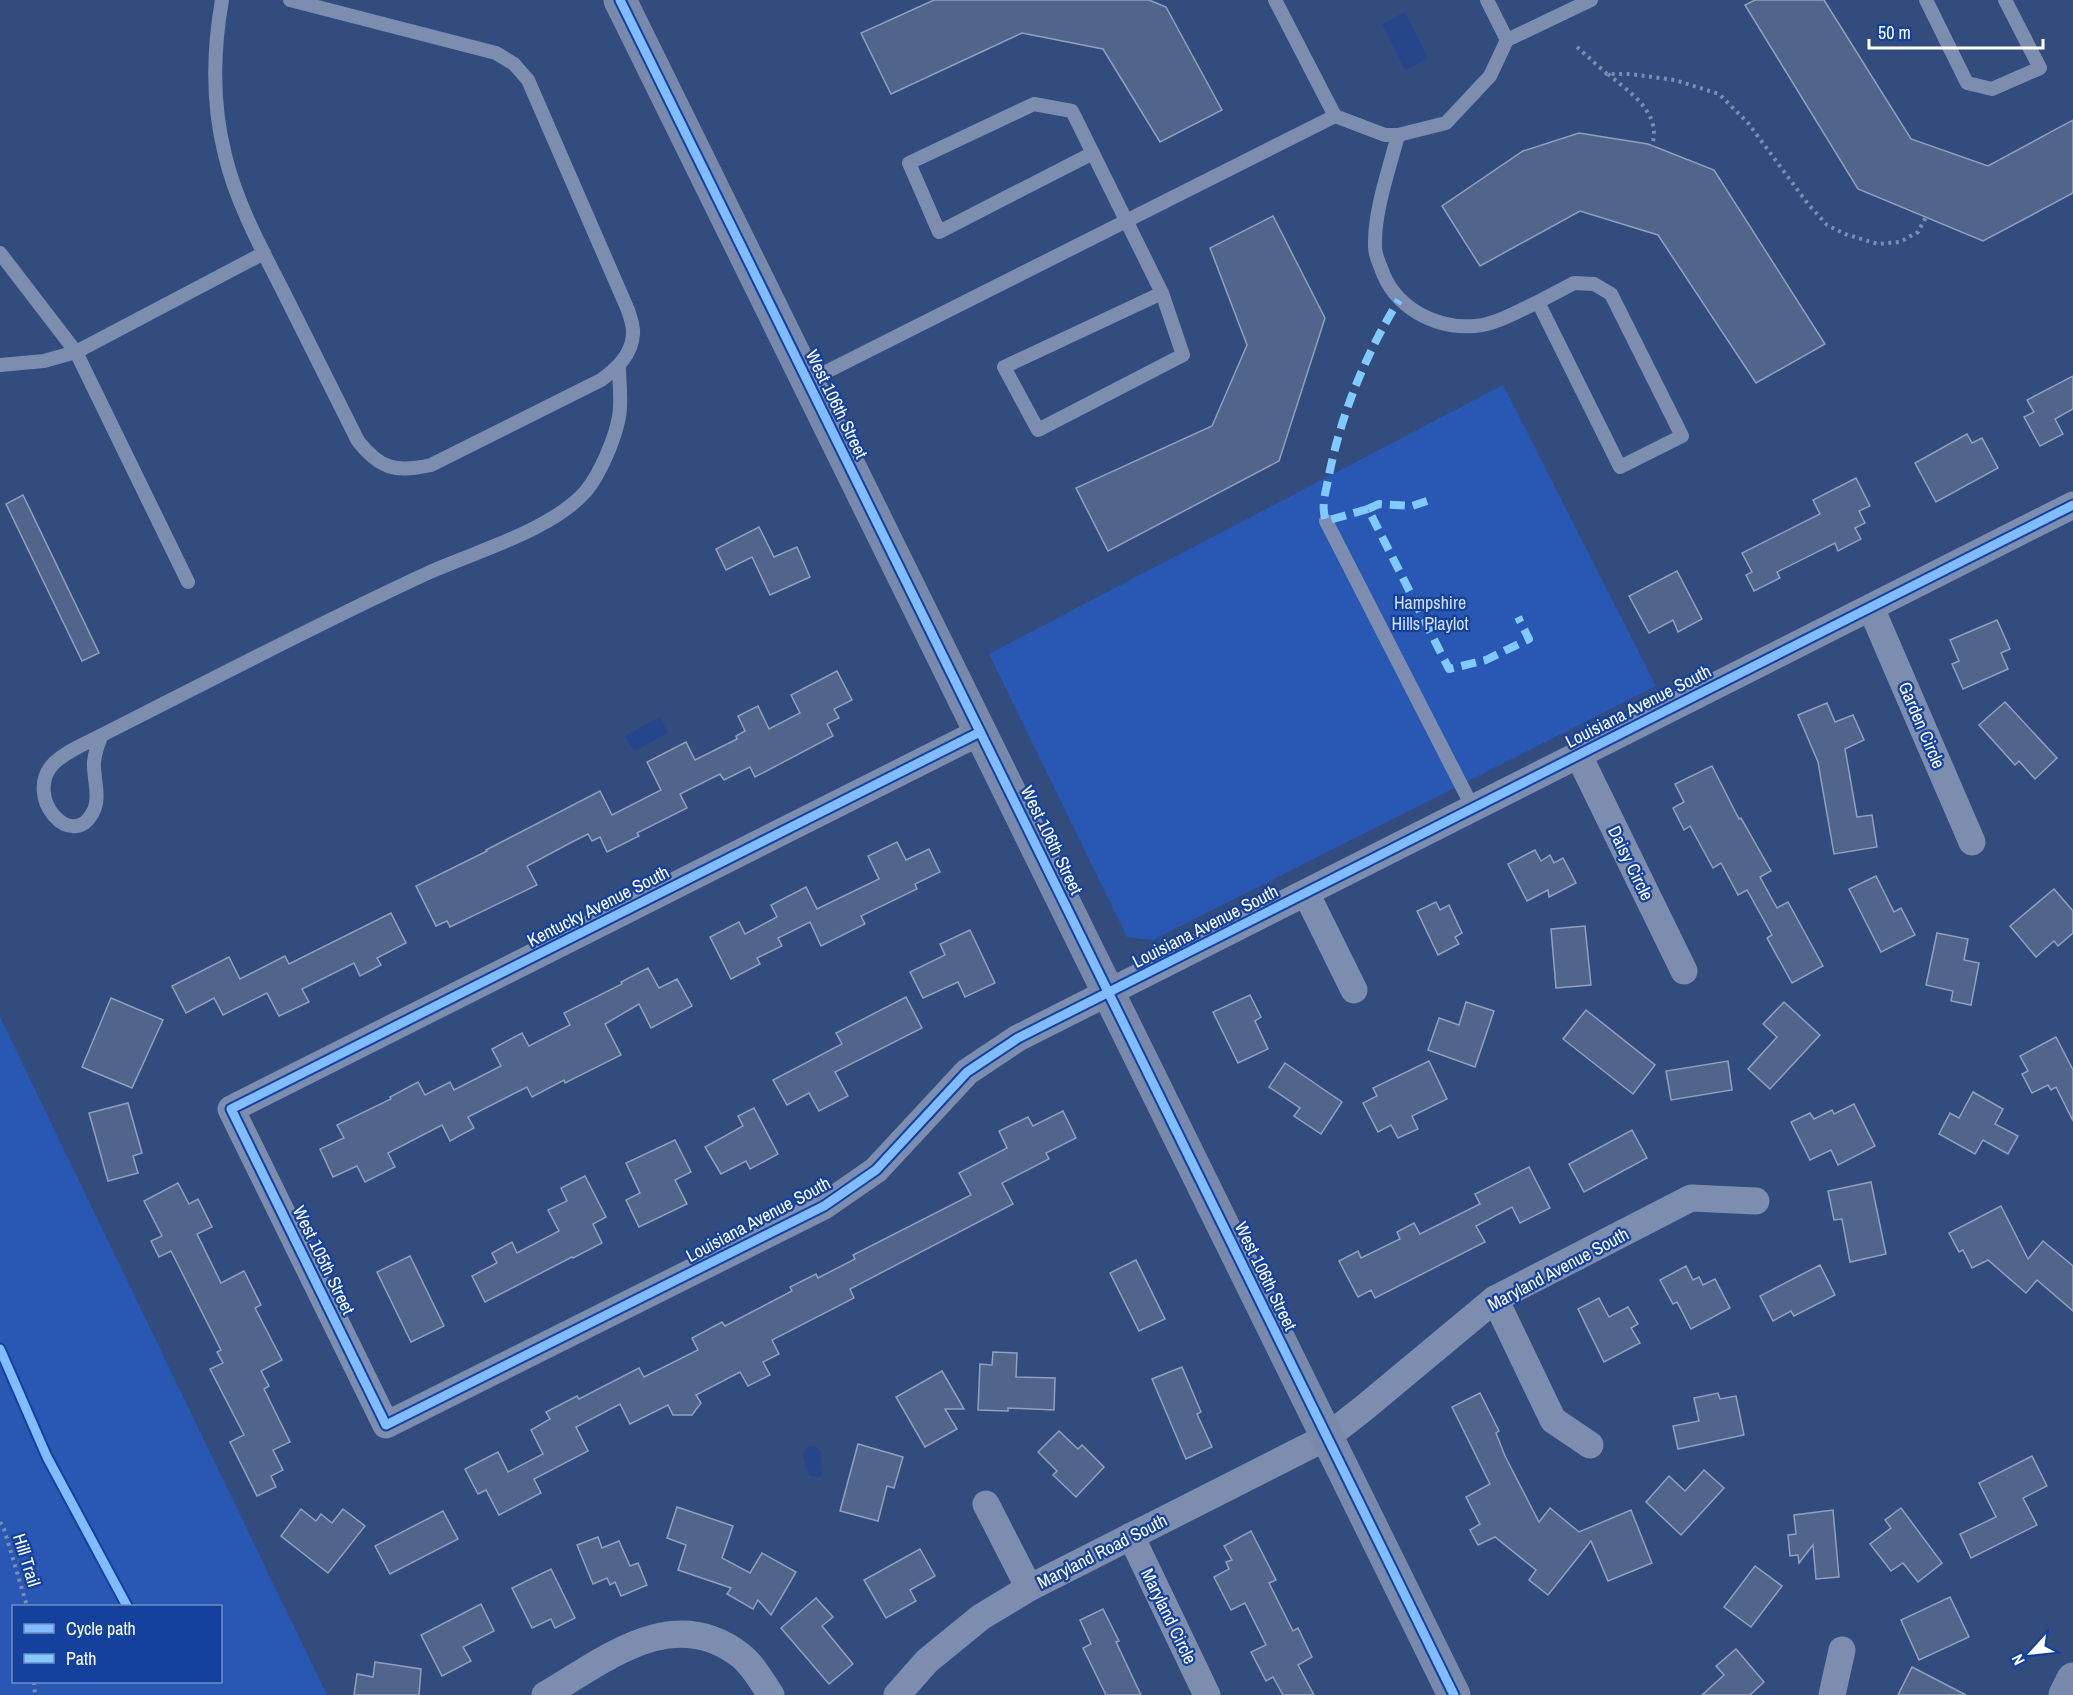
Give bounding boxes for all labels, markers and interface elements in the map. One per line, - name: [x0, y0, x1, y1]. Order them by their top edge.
- scale bar: [1869, 12, 2043, 50]
- text: 50 m: [1878, 20, 1911, 45]
- street label: West 106th Street: [800, 346, 874, 462]
- park label: Hampshire Hills Playlot: [1391, 590, 1469, 636]
- street label: Louisiana Avenue South: [1561, 658, 1715, 754]
- street label: Garden Circle: [1893, 678, 1951, 772]
- street label: West 106th Street: [1015, 782, 1089, 898]
- street label: Daisy Circle: [1602, 821, 1660, 905]
- street label: Kentucky Avenue South: [523, 859, 673, 953]
- street label: Louisiana Avenue South: [1128, 878, 1282, 974]
- street label: Louisiana Avenue South: [681, 1170, 835, 1268]
- street label: West 105th Street: [287, 1202, 361, 1318]
- street label: West 106th Street: [1229, 1218, 1303, 1334]
- street label: Maryland Avenue South: [1483, 1221, 1633, 1317]
- street label: Maryland Road South: [1033, 1507, 1171, 1595]
- street label: Hill Trail: [7, 1530, 47, 1590]
- street label: Maryland Circle: [1135, 1564, 1203, 1668]
- legend: [12, 1605, 222, 1683]
- text: Cycle path: [66, 1616, 136, 1641]
- north arrow: [2001, 1623, 2061, 1683]
- text: Path: [66, 1646, 96, 1671]
- text: N: [2006, 1651, 2030, 1669]

